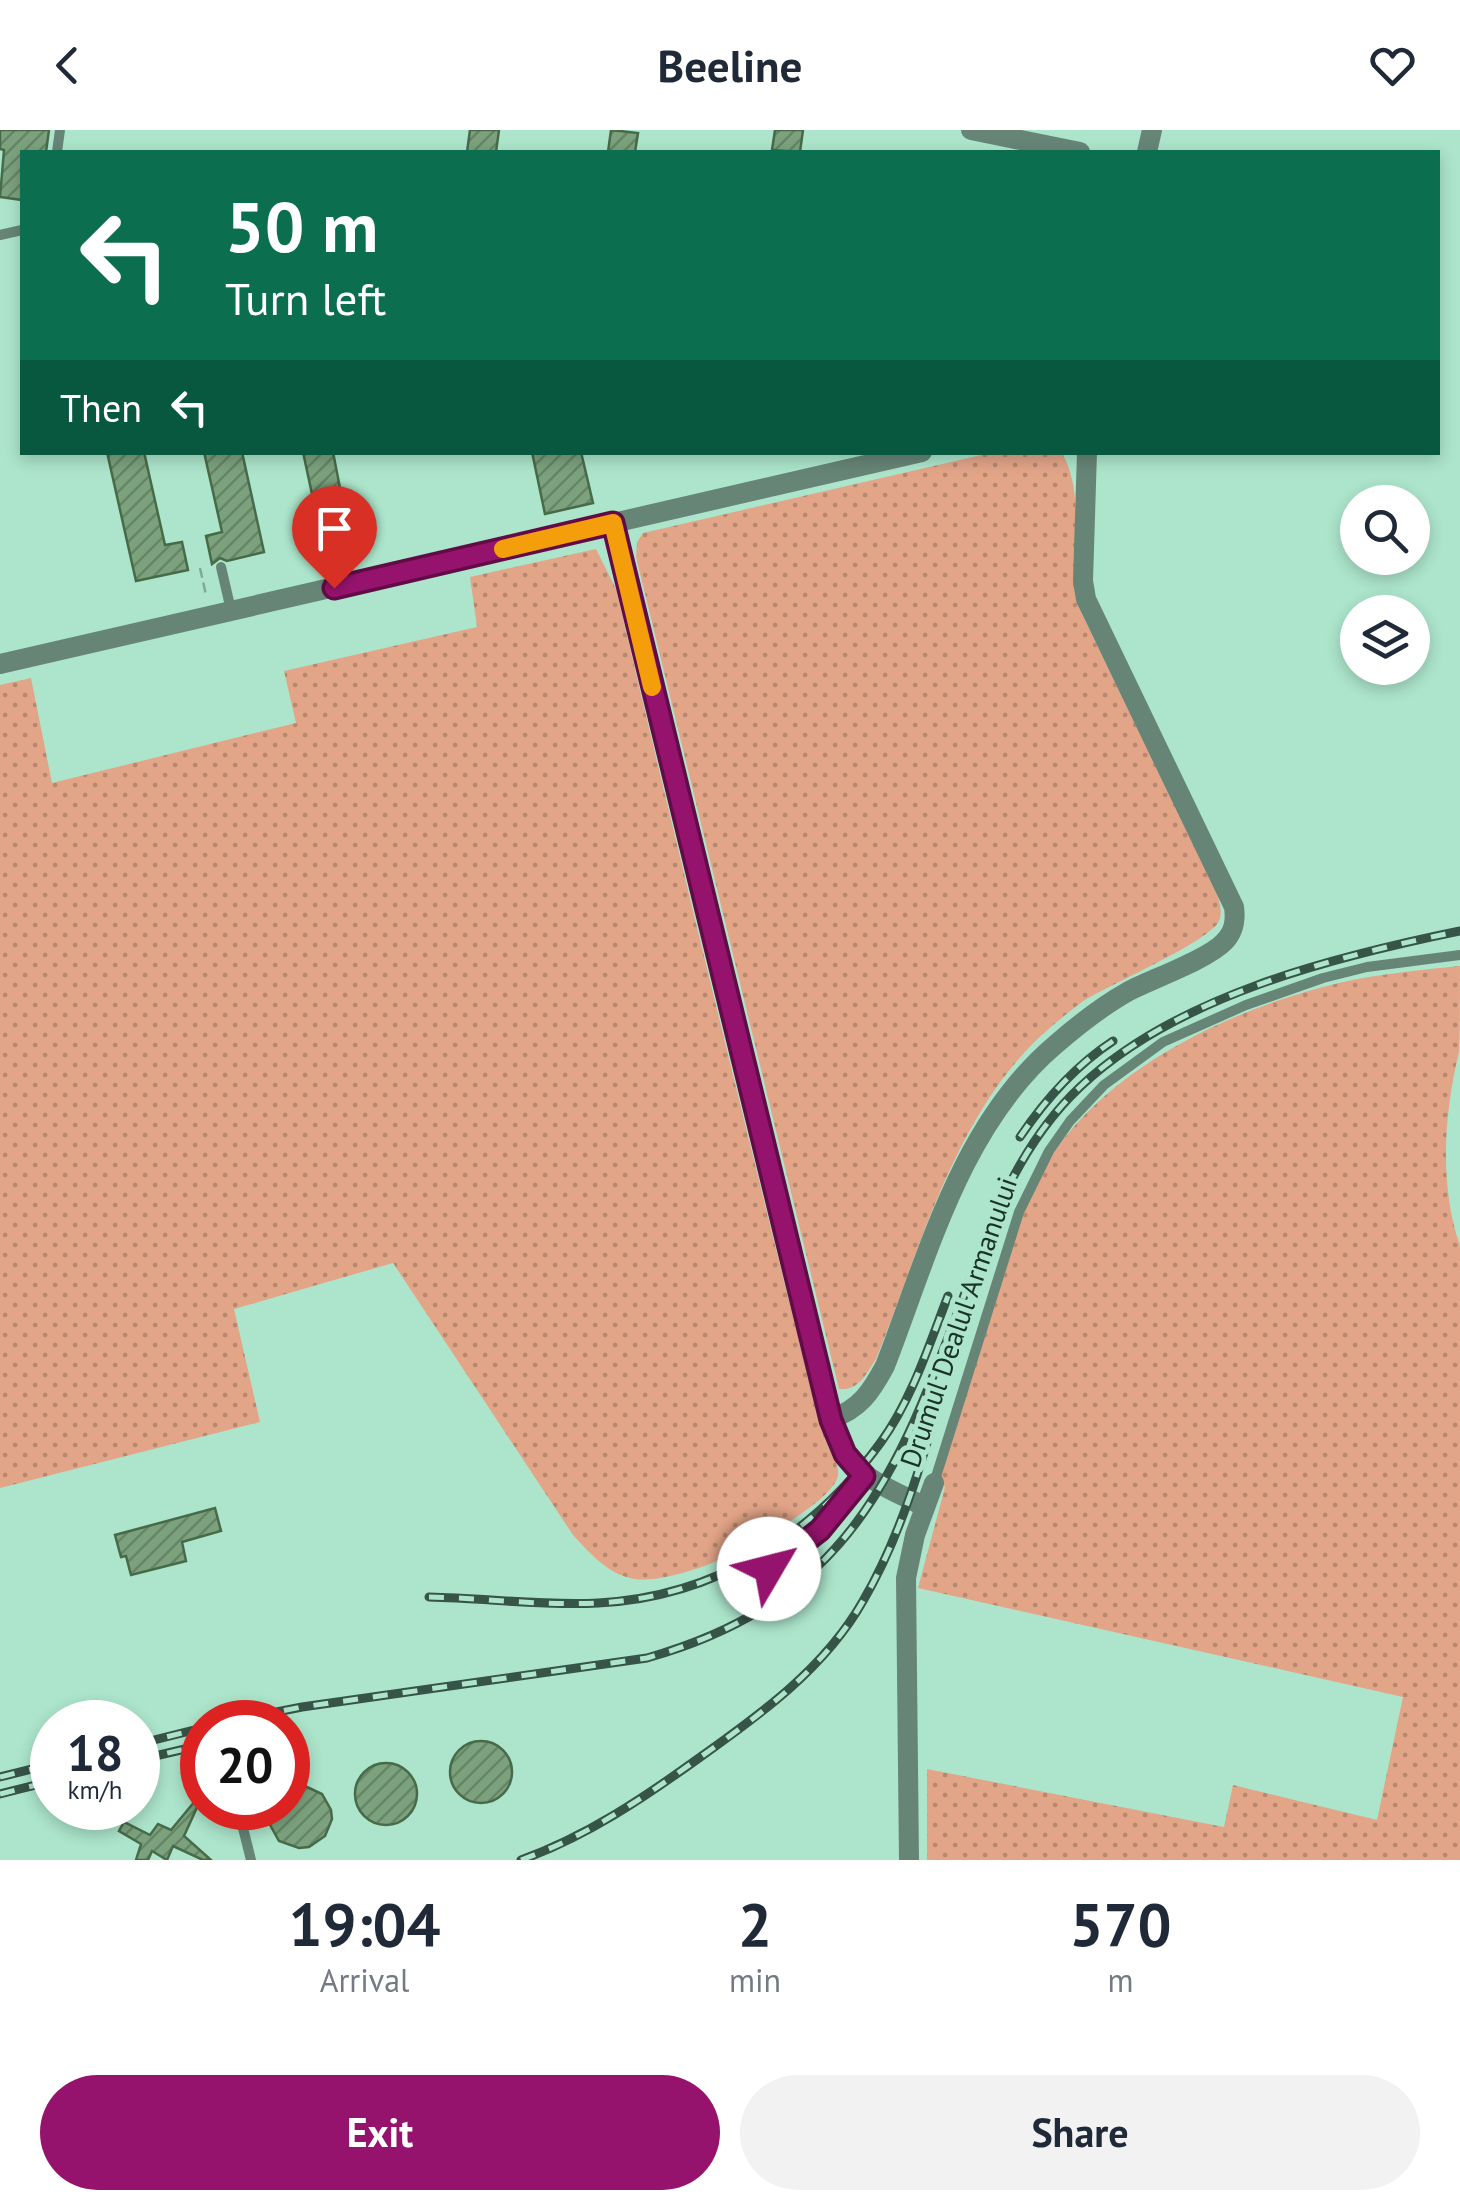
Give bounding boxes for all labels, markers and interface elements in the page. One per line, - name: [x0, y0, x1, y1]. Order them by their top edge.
- text: Beeline: [658, 36, 802, 94]
- icon: back: [40, 38, 95, 93]
- icon: heart: [1365, 38, 1420, 93]
- text: 50 m: [225, 181, 378, 271]
- icon: left: [60, 190, 190, 320]
- text: Turn left: [225, 269, 386, 327]
- icon: left: [162, 380, 217, 435]
- text: Then: [60, 383, 142, 432]
- map controls: [1340, 485, 1430, 685]
- button: search: [1340, 485, 1430, 575]
- pin: [292, 486, 377, 589]
- icon: arrive: [307, 501, 362, 556]
- button: layers: [1340, 595, 1430, 685]
- street label: Drumul Dealul Armanului: [891, 1172, 1025, 1472]
- position arrow: [717, 1517, 821, 1621]
- speed limit sign: 20: [180, 1700, 310, 1830]
- text: 18: [67, 1720, 123, 1785]
- text: km/h: [68, 1774, 122, 1806]
- text: 19:04: [288, 1885, 441, 1963]
- text: 2: [738, 1885, 772, 1963]
- text: 570: [1070, 1885, 1172, 1963]
- text: Arrival: [320, 1959, 409, 2001]
- text: min: [729, 1959, 781, 2001]
- text: m: [1108, 1959, 1134, 2001]
- button: Exit: [40, 2075, 720, 2190]
- button: Share: [740, 2075, 1420, 2190]

